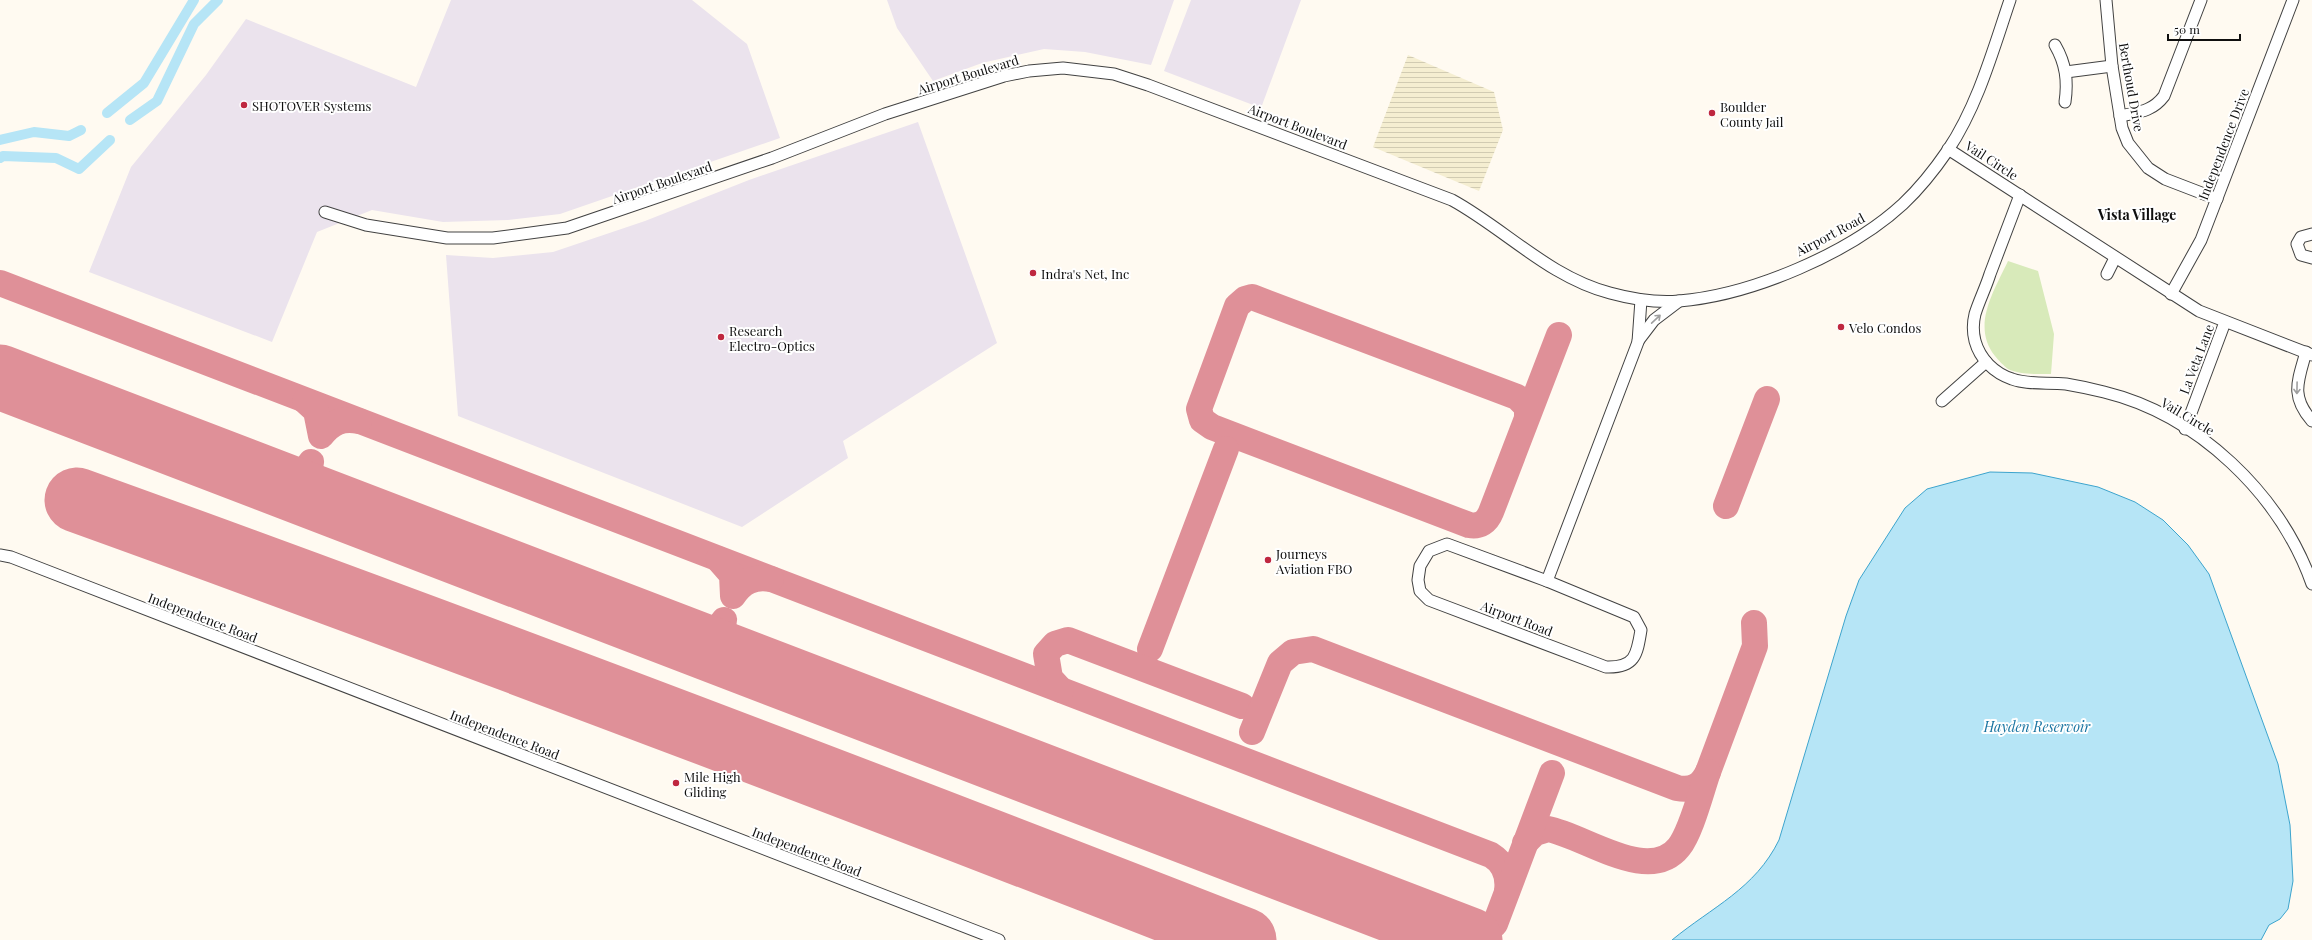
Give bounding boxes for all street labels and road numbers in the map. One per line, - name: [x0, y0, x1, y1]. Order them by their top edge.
- street label: Berthoud Drive: [2116, 41, 2148, 133]
- street label: Airport Boulevard: [915, 50, 1021, 98]
- street label: Independence Drive: [2194, 85, 2252, 202]
- street label: Airport Boulevard: [1245, 99, 1350, 153]
- street label: Vail Circle: [1962, 136, 2022, 184]
- street label: Airport Boulevard: [609, 157, 715, 207]
- street label: Airport Road: [1792, 209, 1868, 260]
- street label: La Veta Lane: [2175, 321, 2217, 396]
- street label: Vail Circle: [2157, 393, 2218, 439]
- street label: Independence Road: [146, 588, 261, 646]
- street label: Airport Road: [1478, 596, 1556, 640]
- street label: Independence Road: [448, 705, 563, 763]
- street label: Independence Road: [750, 822, 865, 880]

